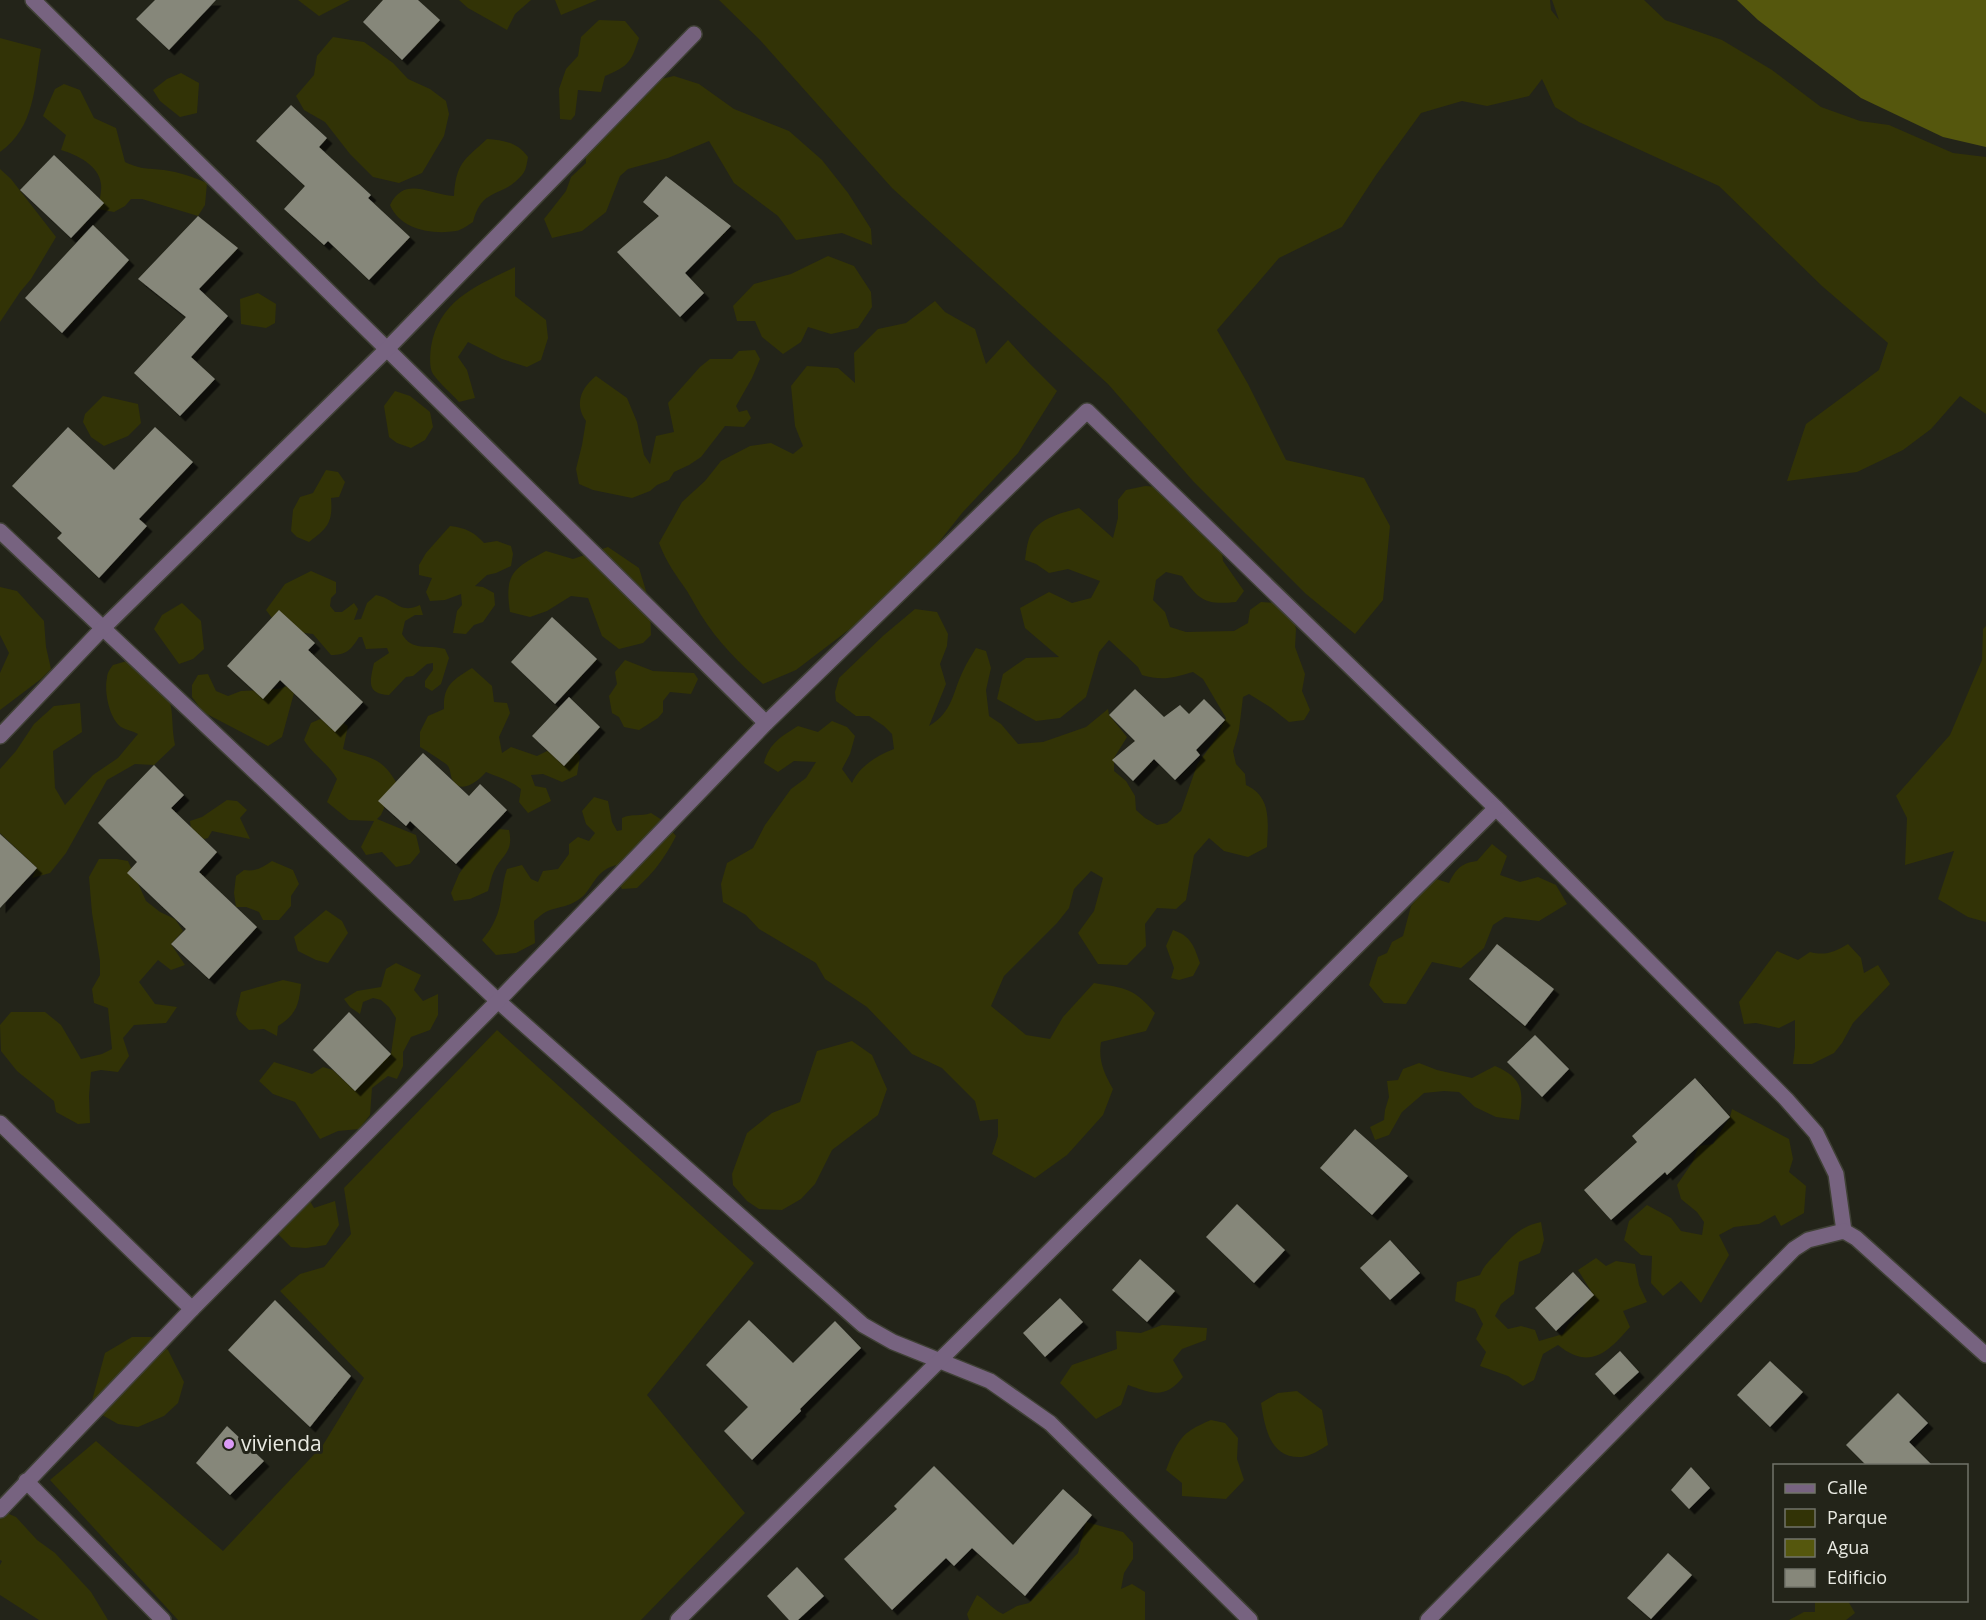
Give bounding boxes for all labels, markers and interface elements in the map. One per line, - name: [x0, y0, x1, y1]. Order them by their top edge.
- place label: vivienda: [241, 1429, 322, 1457]
- marker: vivienda: [222, 1437, 236, 1451]
- legend: [1773, 1464, 1968, 1602]
- text: Calle: [1827, 1475, 1868, 1499]
- text: Parque: [1827, 1505, 1887, 1529]
- text: Agua: [1827, 1535, 1869, 1559]
- text: Edificio: [1827, 1565, 1887, 1589]

